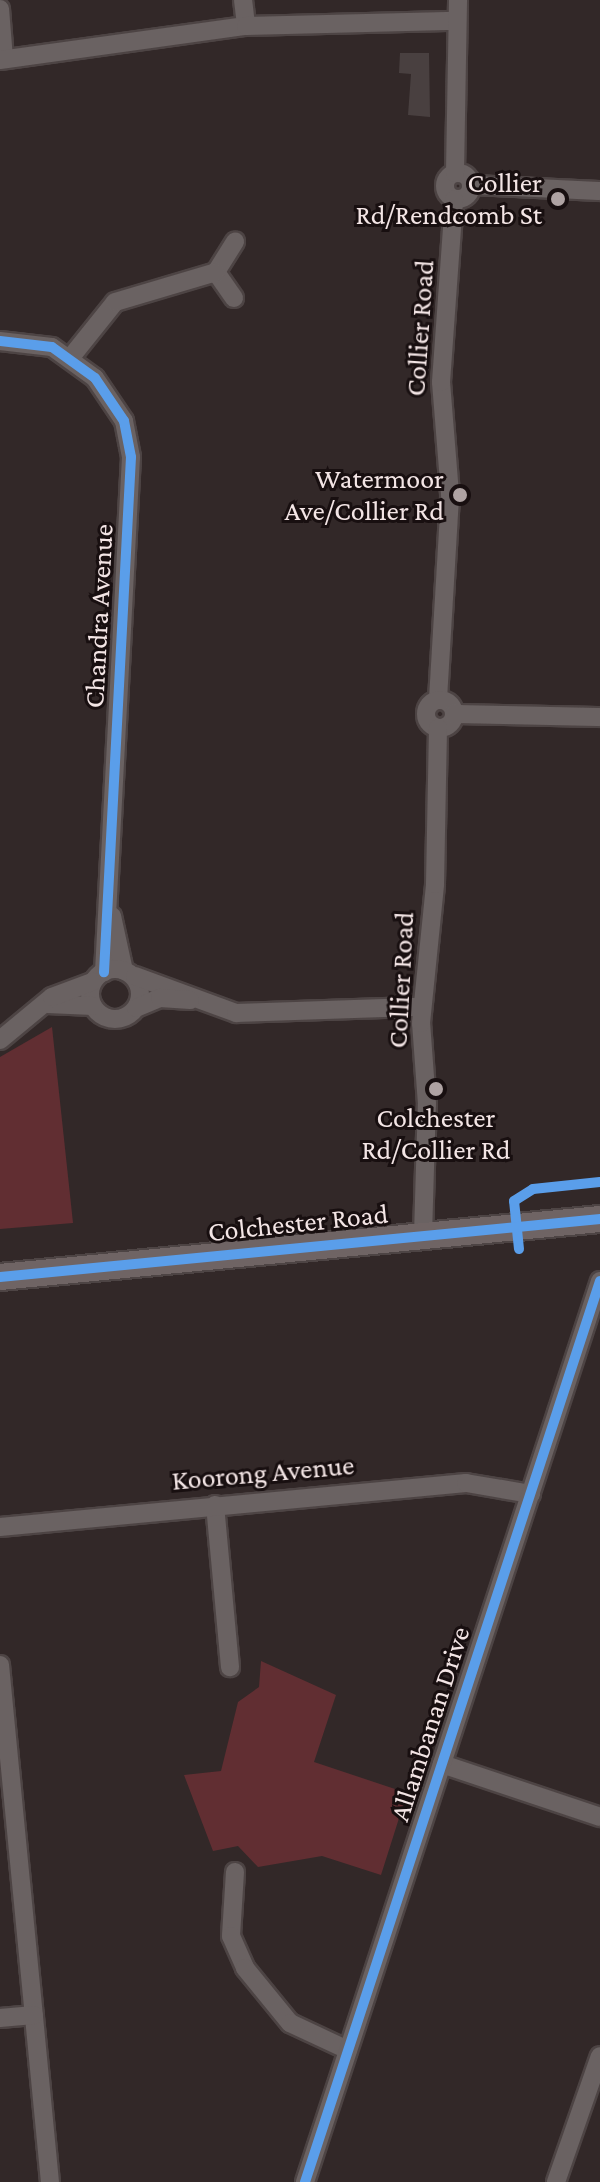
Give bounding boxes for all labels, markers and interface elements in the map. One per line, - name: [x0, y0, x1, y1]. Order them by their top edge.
- place label: Collier Rd/Rendcomb St: [355, 166, 542, 232]
- marker: Collier Rd/Rendcomb St: [549, 190, 567, 208]
- street label: Collier Road: [398, 259, 442, 397]
- place label: Watermoor Ave/Collier Rd: [285, 462, 444, 528]
- marker: Watermoor Ave/Collier Rd: [451, 486, 469, 504]
- street label: Chandra Avenue: [77, 523, 121, 709]
- street label: Collier Road: [381, 911, 421, 1049]
- marker: Colchester Rd/Collier Rd: [427, 1080, 445, 1098]
- place label: Colchester Rd/Collier Rd: [361, 1101, 511, 1167]
- street label: Colchester Road: [206, 1197, 390, 1249]
- street label: Koorong Avenue: [170, 1448, 356, 1498]
- street label: Allambanan Drive: [383, 1622, 477, 1826]

